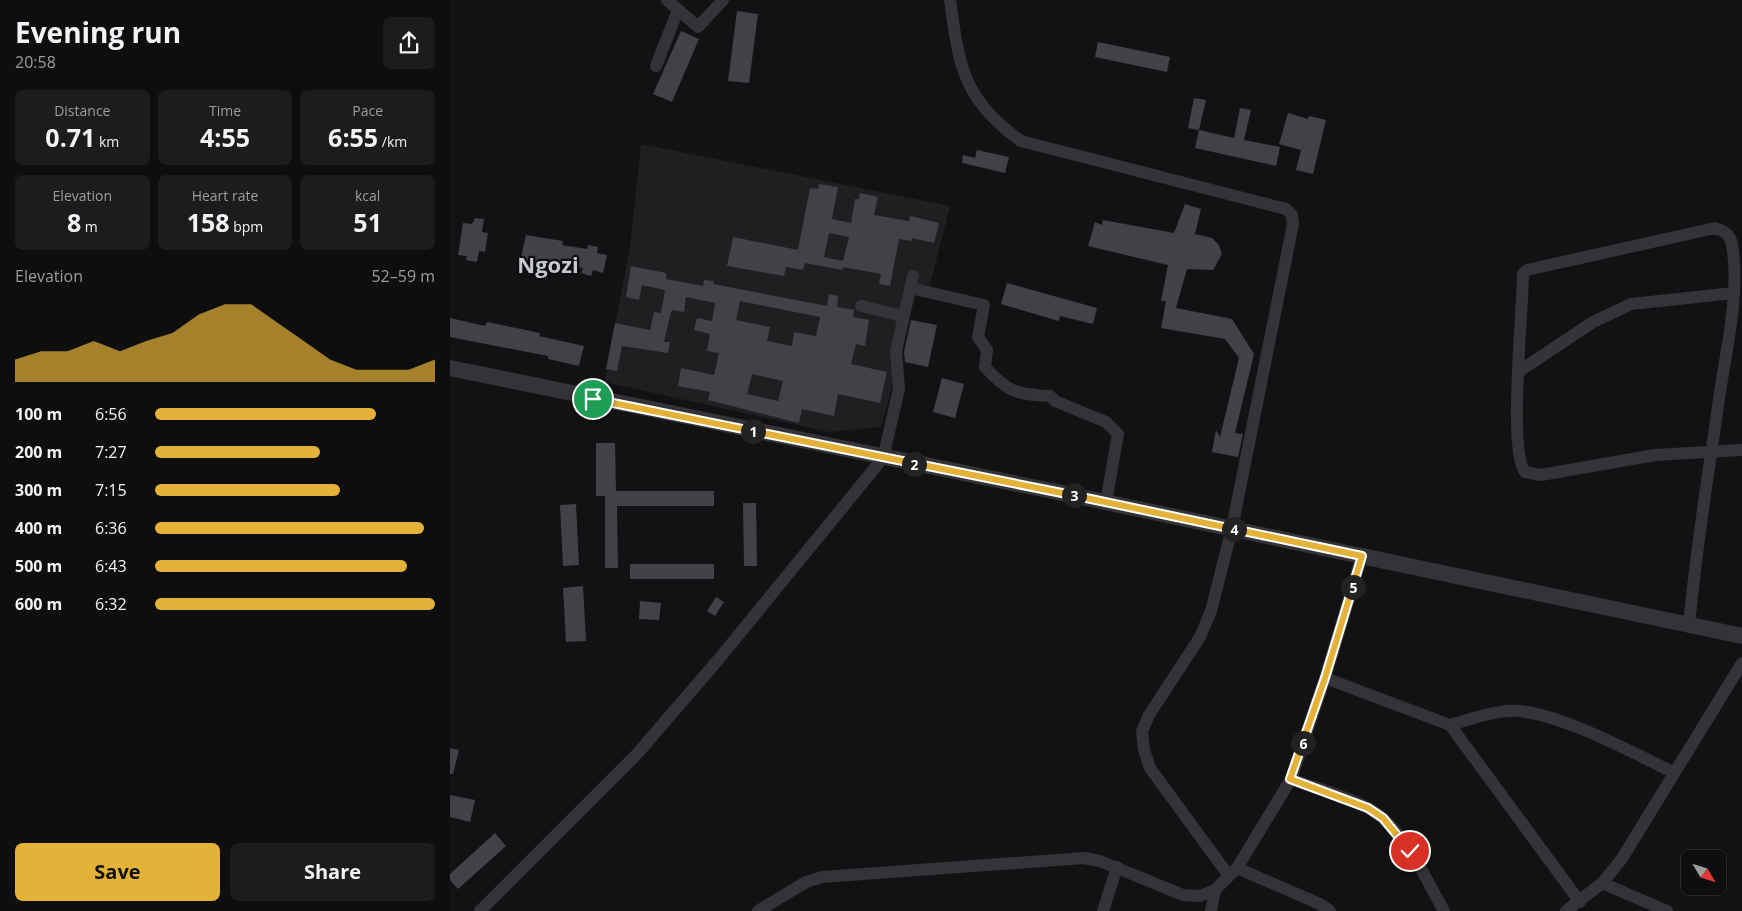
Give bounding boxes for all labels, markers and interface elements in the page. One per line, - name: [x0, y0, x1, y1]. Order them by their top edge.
- text: Evening run: [15, 13, 181, 51]
- button: share: [383, 17, 435, 69]
- text: 20:58: [15, 51, 56, 73]
- text: Distance: [54, 101, 110, 120]
- text: Time: [209, 101, 241, 120]
- text: Pace: [352, 101, 383, 120]
- text: 0.71: [45, 120, 95, 154]
- text: 4:55: [200, 120, 250, 154]
- text: 6:55: [328, 120, 378, 154]
- text: km: [95, 132, 119, 151]
- text: /km: [378, 132, 407, 151]
- text: Elevation: [53, 186, 112, 205]
- text: Heart rate: [192, 186, 258, 205]
- text: kcal: [355, 186, 380, 205]
- text: 8: [67, 205, 81, 239]
- text: 158: [187, 205, 230, 239]
- text: 51: [353, 205, 382, 239]
- text: m: [81, 217, 98, 236]
- text: bpm: [230, 217, 263, 236]
- district label: Ngozi: [517, 249, 579, 279]
- text: Elevation: [15, 265, 83, 287]
- text: 52–59 m: [371, 265, 435, 287]
- pin: [572, 378, 614, 420]
- icon: arrive: [579, 385, 607, 413]
- text: 100 m: [15, 403, 62, 425]
- text: 6:56: [95, 403, 127, 425]
- pin: 1: [740, 418, 766, 444]
- text: 1: [749, 422, 758, 441]
- text: 200 m: [15, 441, 62, 463]
- text: 7:27: [95, 441, 127, 463]
- pin: 2: [902, 452, 926, 476]
- text: 2: [910, 455, 919, 474]
- text: 300 m: [15, 479, 62, 501]
- text: 7:15: [95, 479, 127, 501]
- pin: 3: [1062, 482, 1086, 508]
- text: 3: [1070, 486, 1079, 505]
- pin: 4: [1222, 516, 1246, 542]
- text: 400 m: [15, 517, 62, 539]
- text: 6:36: [95, 517, 127, 539]
- text: 4: [1230, 520, 1239, 539]
- text: 500 m: [15, 555, 62, 577]
- text: 6:43: [95, 555, 127, 577]
- pin: 5: [1340, 574, 1366, 600]
- text: 5: [1349, 578, 1358, 597]
- text: 600 m: [15, 593, 62, 615]
- text: 6:32: [95, 593, 127, 615]
- pin: 6: [1290, 730, 1316, 756]
- text: 6: [1299, 734, 1308, 753]
- pin: [1389, 830, 1431, 872]
- icon: check: [1396, 837, 1424, 865]
- button: Save: [15, 843, 220, 901]
- button: Share: [230, 843, 435, 901]
- north arrow: [1681, 850, 1726, 895]
- map controls: [1681, 850, 1726, 895]

